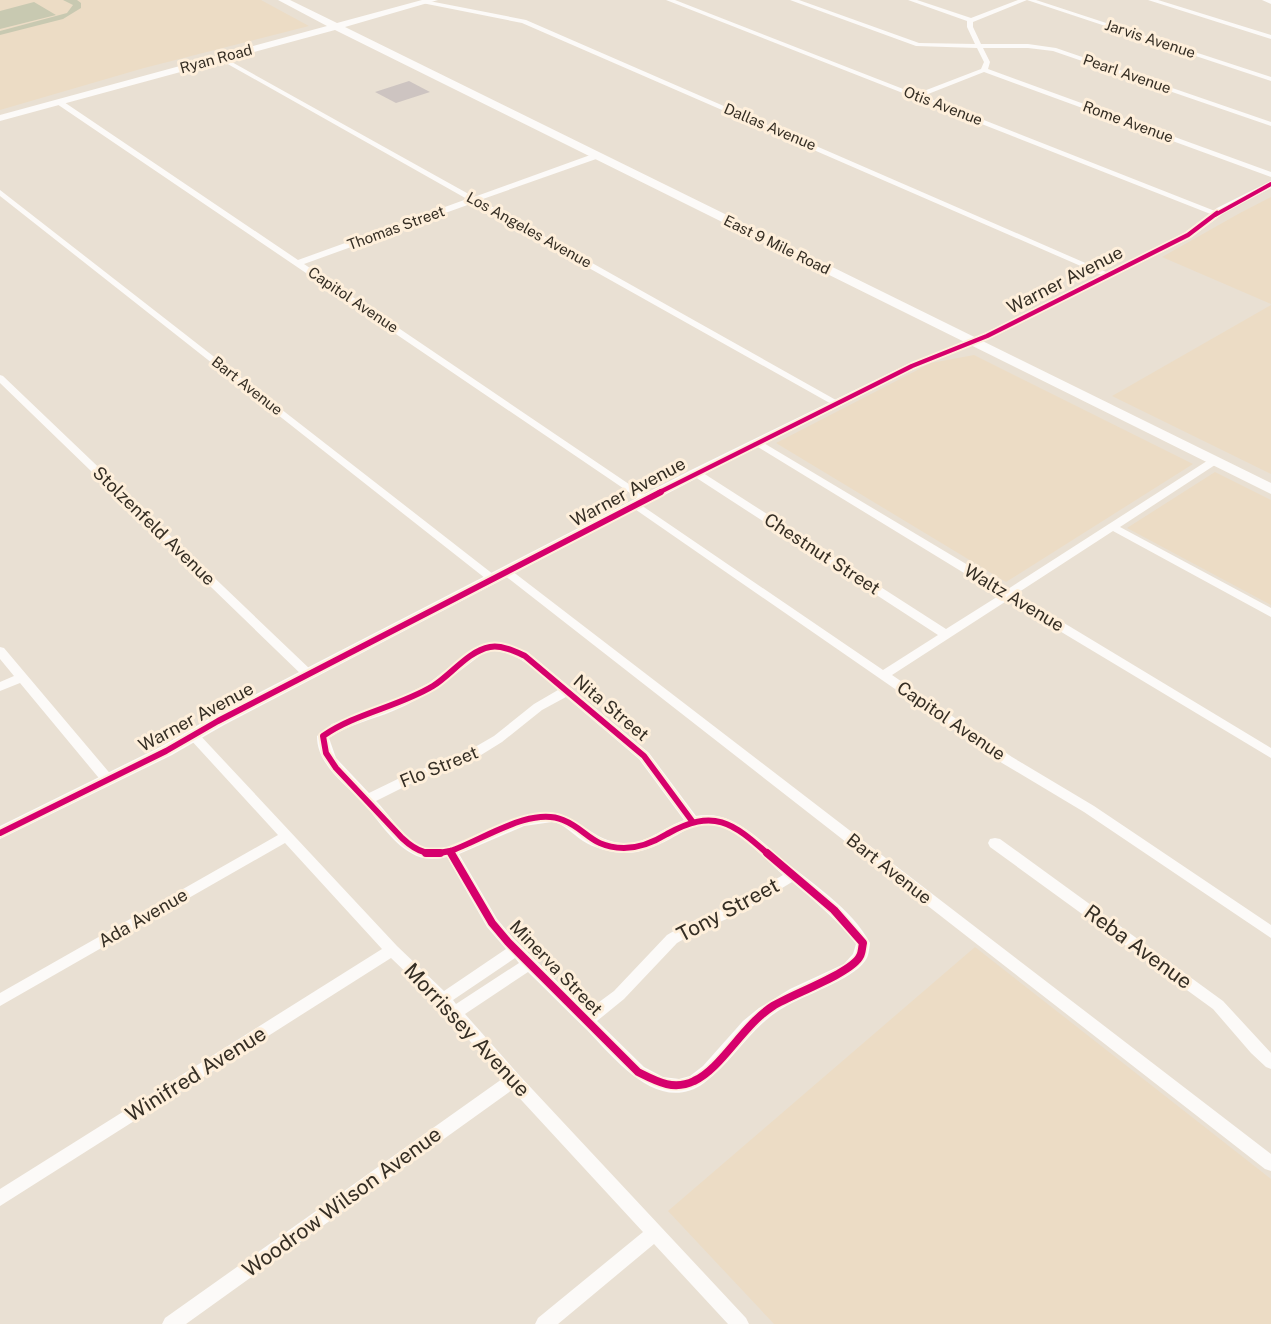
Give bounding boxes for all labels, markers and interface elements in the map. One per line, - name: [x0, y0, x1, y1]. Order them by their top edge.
- street label: Jarvis Avenue: [1103, 16, 1198, 61]
- street label: Ryan Road: [178, 41, 254, 76]
- street label: Pearl Avenue: [1081, 51, 1173, 96]
- street label: Otis Avenue: [901, 83, 985, 128]
- street label: Rome Avenue: [1081, 97, 1176, 146]
- street label: Dallas Avenue: [722, 99, 819, 154]
- street label: Los Angeles Avenue: [464, 188, 595, 271]
- street label: Thomas Street: [345, 202, 447, 253]
- street label: East 9 Mile Road: [721, 211, 833, 278]
- street label: Warner Avenue: [1003, 241, 1126, 318]
- street label: Capitol Avenue: [305, 263, 402, 336]
- street label: Bart Avenue: [209, 353, 286, 418]
- street label: Warner Avenue: [567, 452, 689, 531]
- street label: Stolzenfeld Avenue: [89, 462, 220, 590]
- street label: Chestnut Street: [761, 508, 884, 599]
- street label: Waltz Avenue: [960, 559, 1068, 636]
- street label: Nita Street: [569, 670, 653, 745]
- street label: Warner Avenue: [135, 677, 257, 756]
- street label: Capitol Avenue: [893, 677, 1009, 765]
- street label: Flo Street: [397, 741, 481, 792]
- street label: Bart Avenue: [843, 829, 936, 908]
- street label: Tony Street: [672, 872, 783, 947]
- street label: Ada Avenue: [94, 884, 191, 952]
- street label: Reba Avenue: [1080, 899, 1197, 994]
- street label: Minerva Street: [506, 916, 607, 1020]
- street label: Morrissey Avenue: [399, 958, 536, 1102]
- street label: Winifred Avenue: [121, 1020, 270, 1127]
- street label: Woodrow Wilson Avenue: [237, 1121, 446, 1282]

